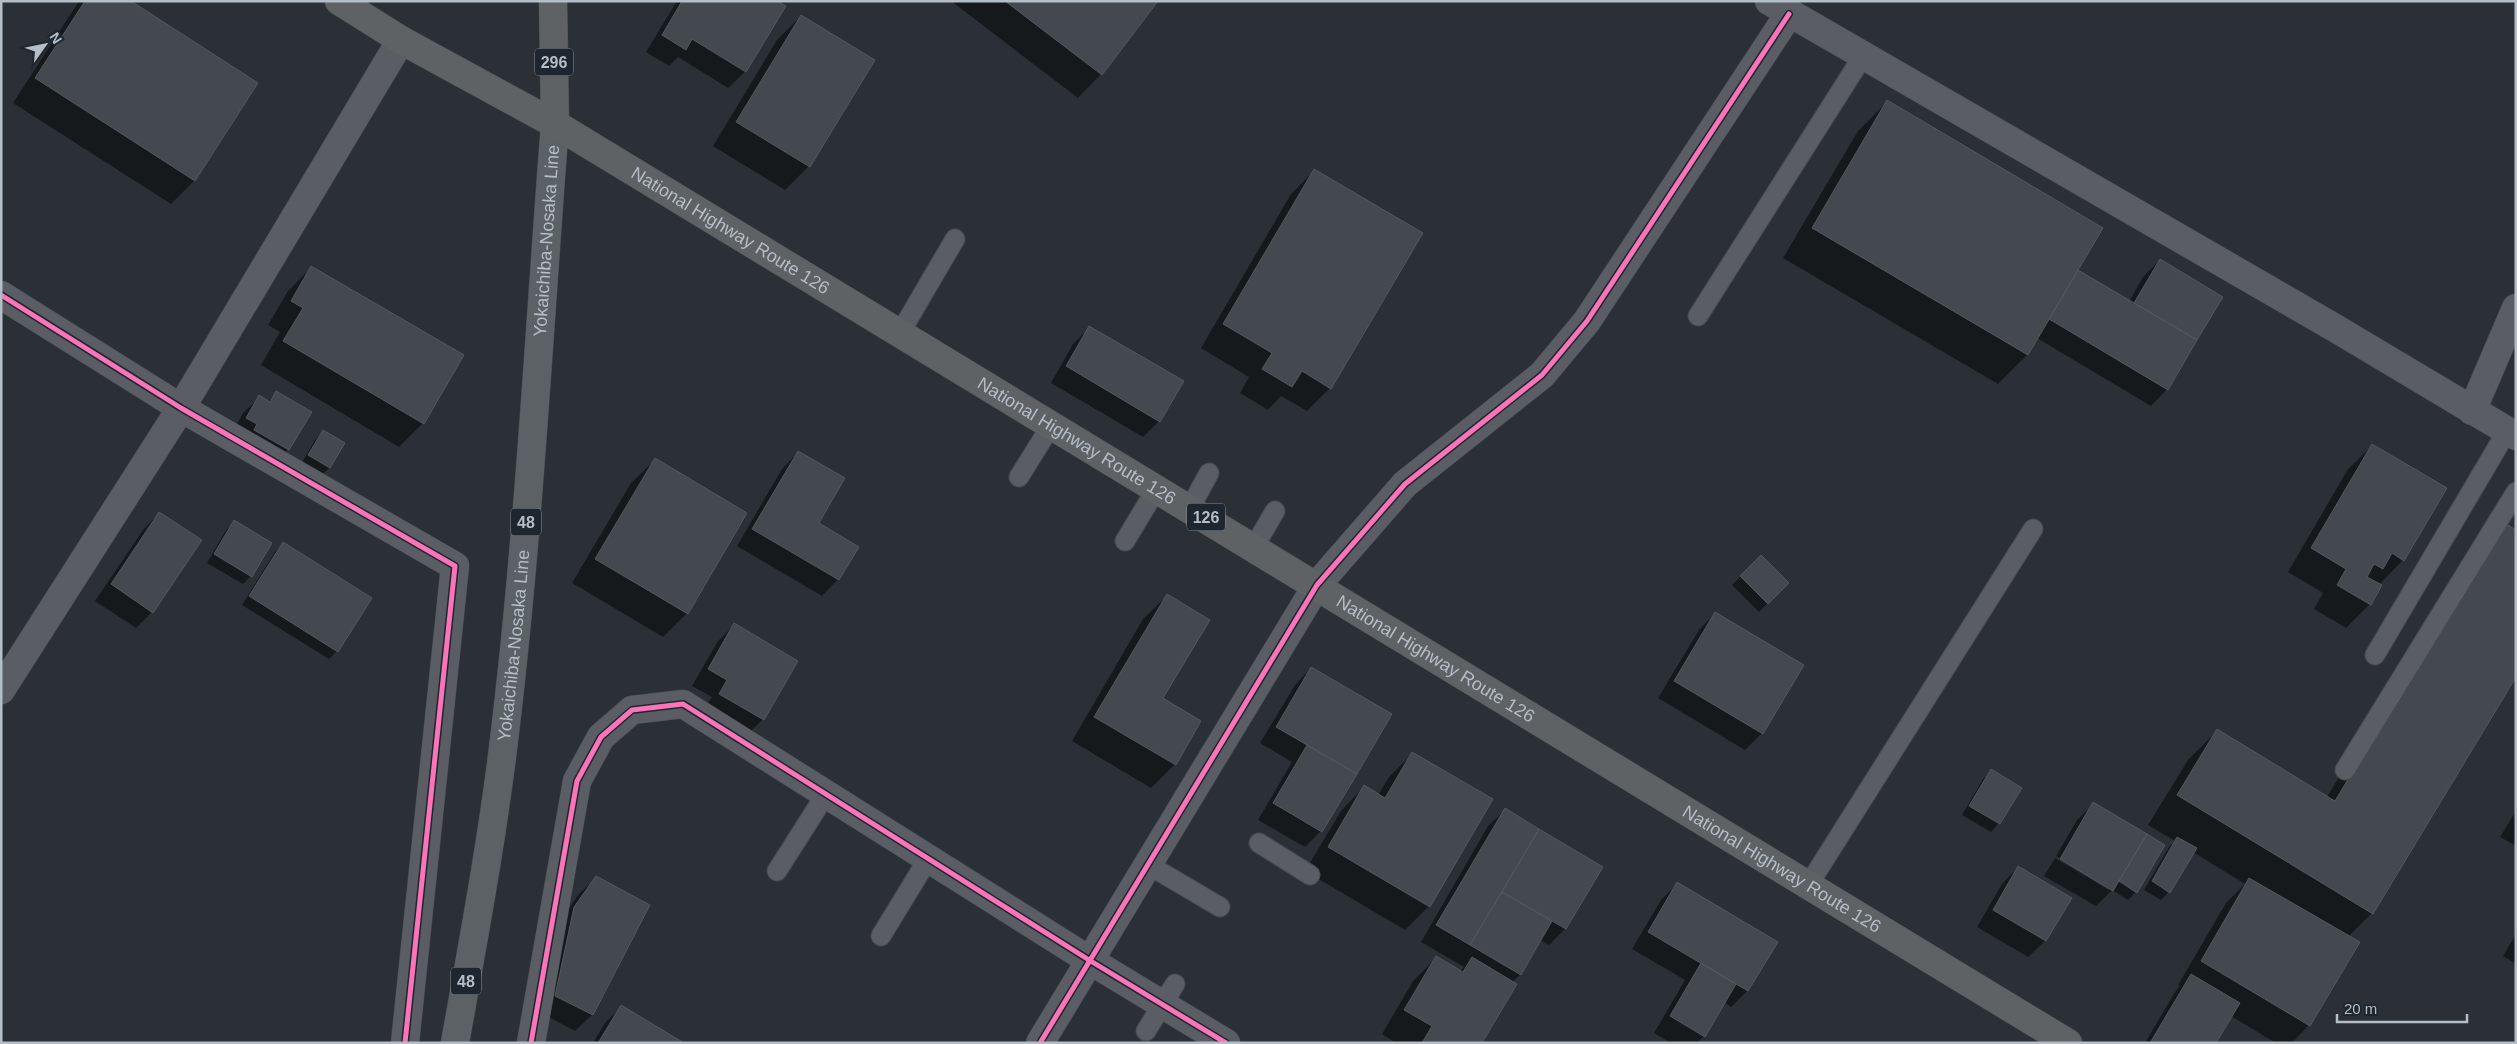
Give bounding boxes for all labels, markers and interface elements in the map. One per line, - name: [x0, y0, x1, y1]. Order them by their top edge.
- north arrow: [20, 20, 70, 70]
- text: N: [46, 29, 65, 47]
- road number: 296: [535, 48, 573, 76]
- street label: Yokaichiba-Nosaka Line: [530, 144, 563, 338]
- street label: National Highway Route 126: [628, 163, 833, 298]
- street label: National Highway Route 126: [974, 373, 1179, 509]
- road number: 126: [1187, 504, 1225, 530]
- road number: 48: [511, 508, 541, 536]
- street label: Yokaichiba-Nosaka Line: [494, 549, 533, 742]
- street label: National Highway Route 126: [1333, 591, 1538, 727]
- street label: National Highway Route 126: [1679, 801, 1885, 937]
- road number: 48: [451, 968, 481, 994]
- scale bar: [2337, 992, 2467, 1024]
- text: 20 m: [2344, 1000, 2377, 1017]

